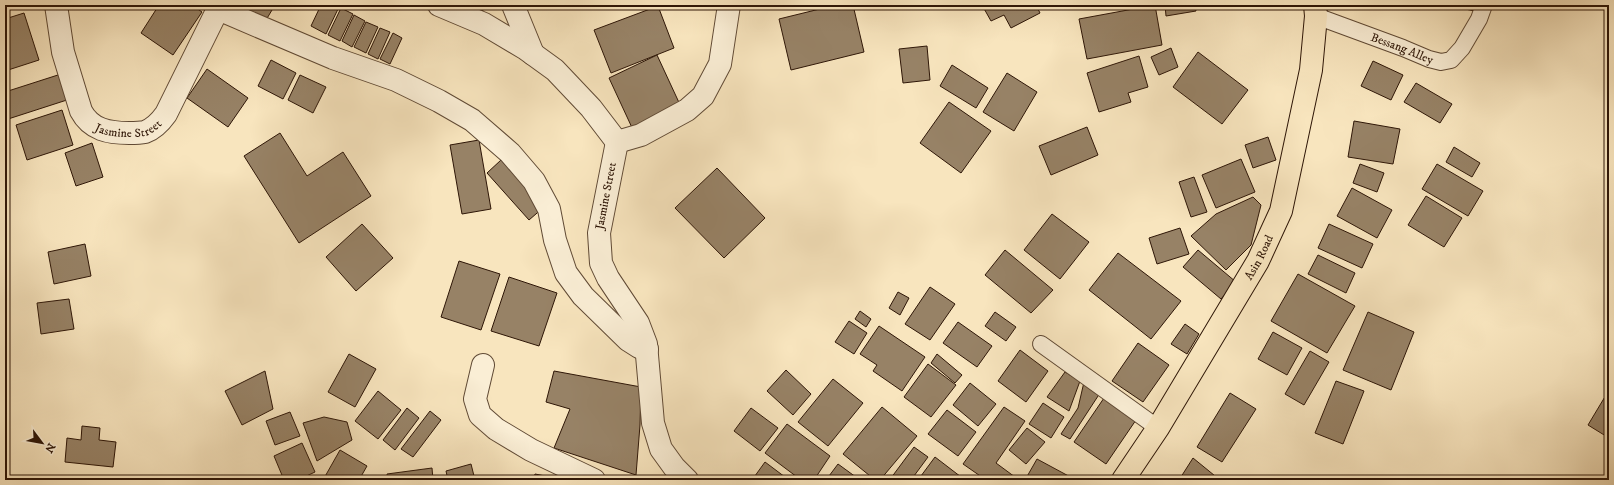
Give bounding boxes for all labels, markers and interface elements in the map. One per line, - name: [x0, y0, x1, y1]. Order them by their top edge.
- street label: Bessang Alley: [1369, 29, 1435, 67]
- street label: Jasmine Street: [92, 116, 165, 141]
- street label: Jasmine Street: [592, 161, 620, 232]
- street label: Asin Road: [1241, 233, 1276, 283]
- north arrow: [22, 423, 62, 463]
- text: N: [41, 440, 58, 455]

